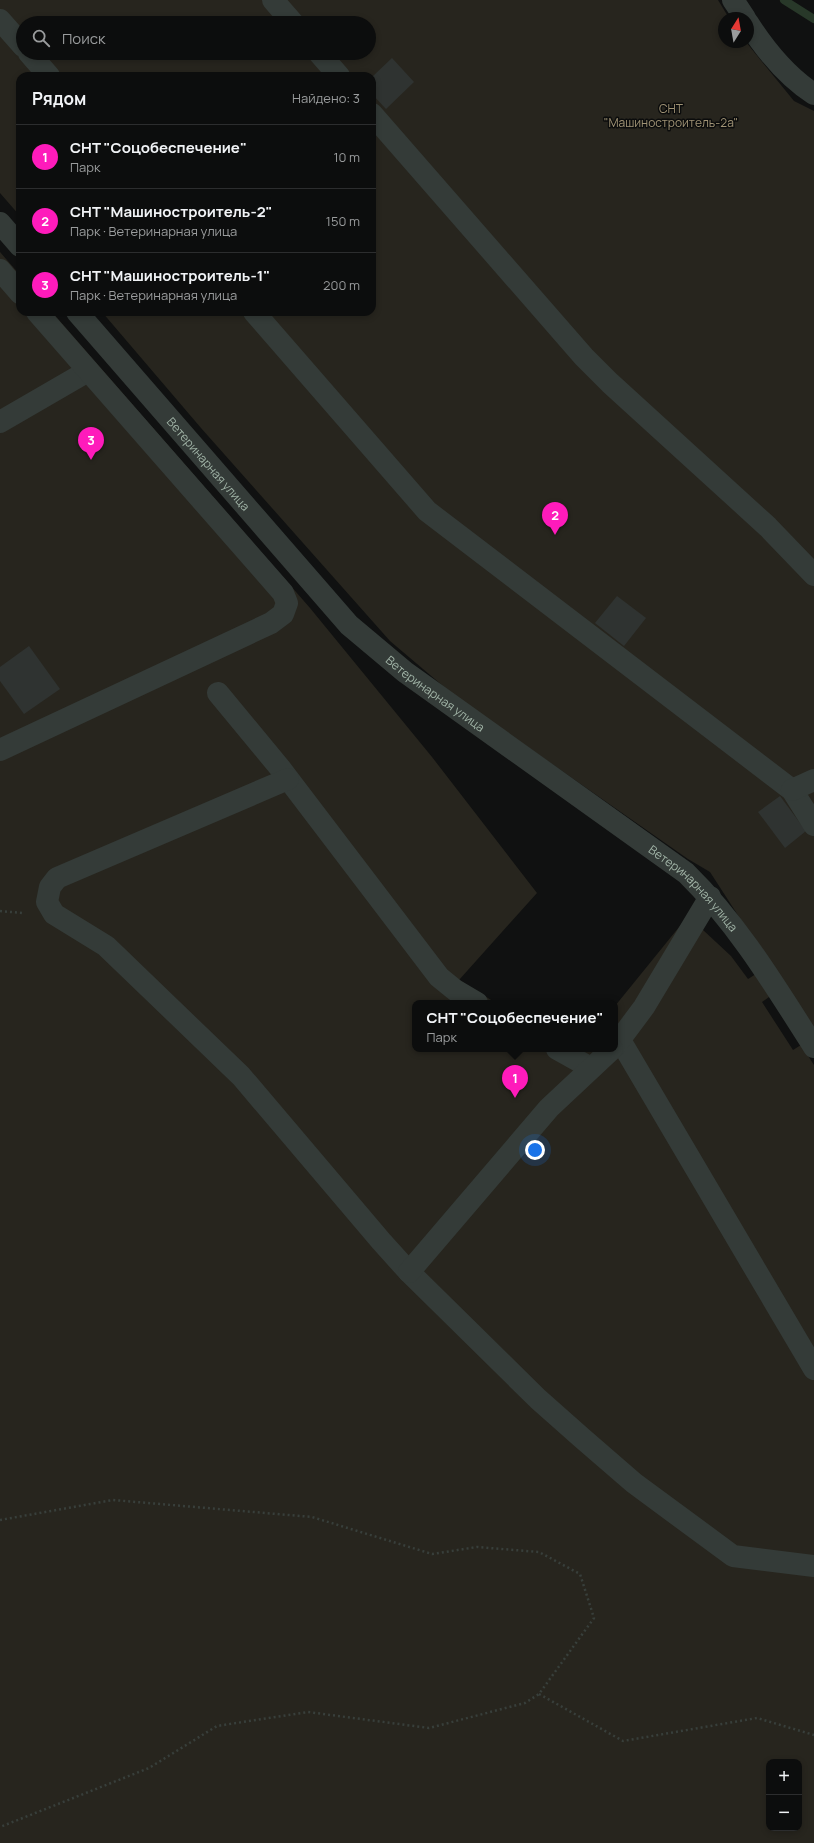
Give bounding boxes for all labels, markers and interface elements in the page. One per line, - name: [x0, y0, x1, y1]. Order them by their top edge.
- north arrow: [718, 12, 754, 48]
- search box: [16, 16, 376, 60]
- icon: search: [30, 27, 52, 49]
- text: Поиск: [62, 28, 106, 49]
- text: Рядом: [32, 87, 86, 110]
- text: Найдено: 3: [292, 89, 360, 107]
- park label: СНТ "Машиностроитель-2а": [604, 100, 738, 131]
- text: СНТ "Соцобеспечение": [70, 137, 247, 158]
- text: 1: [42, 148, 48, 166]
- text: 10 m: [333, 148, 360, 166]
- text: Парк: [70, 158, 100, 176]
- text: СНТ "Машиностроитель-2": [70, 201, 273, 222]
- text: 2: [41, 212, 49, 230]
- text: 150 m: [326, 212, 360, 230]
- text: Парк · Ветеринарная улица: [70, 222, 237, 240]
- text: СНТ "Машиностроитель-1": [70, 265, 270, 286]
- text: 3: [41, 276, 49, 294]
- text: 200 m: [323, 276, 360, 294]
- text: Парк · Ветеринарная улица: [70, 286, 237, 304]
- street label: Ветеринарная улица: [163, 413, 254, 514]
- pin: 3: [78, 427, 104, 460]
- pin: 2: [542, 502, 568, 535]
- street label: Ветеринарная улица: [382, 651, 489, 735]
- street label: Ветеринарная улица: [645, 841, 742, 935]
- popup: [412, 1000, 618, 1052]
- text: СНТ "Соцобеспечение": [427, 1007, 603, 1028]
- text: Парк: [427, 1028, 457, 1046]
- pin: 1: [502, 1065, 528, 1098]
- your location: [525, 1140, 545, 1160]
- map controls: [766, 1759, 802, 1831]
- button: +: [766, 1759, 802, 1795]
- button: −: [766, 1795, 802, 1831]

